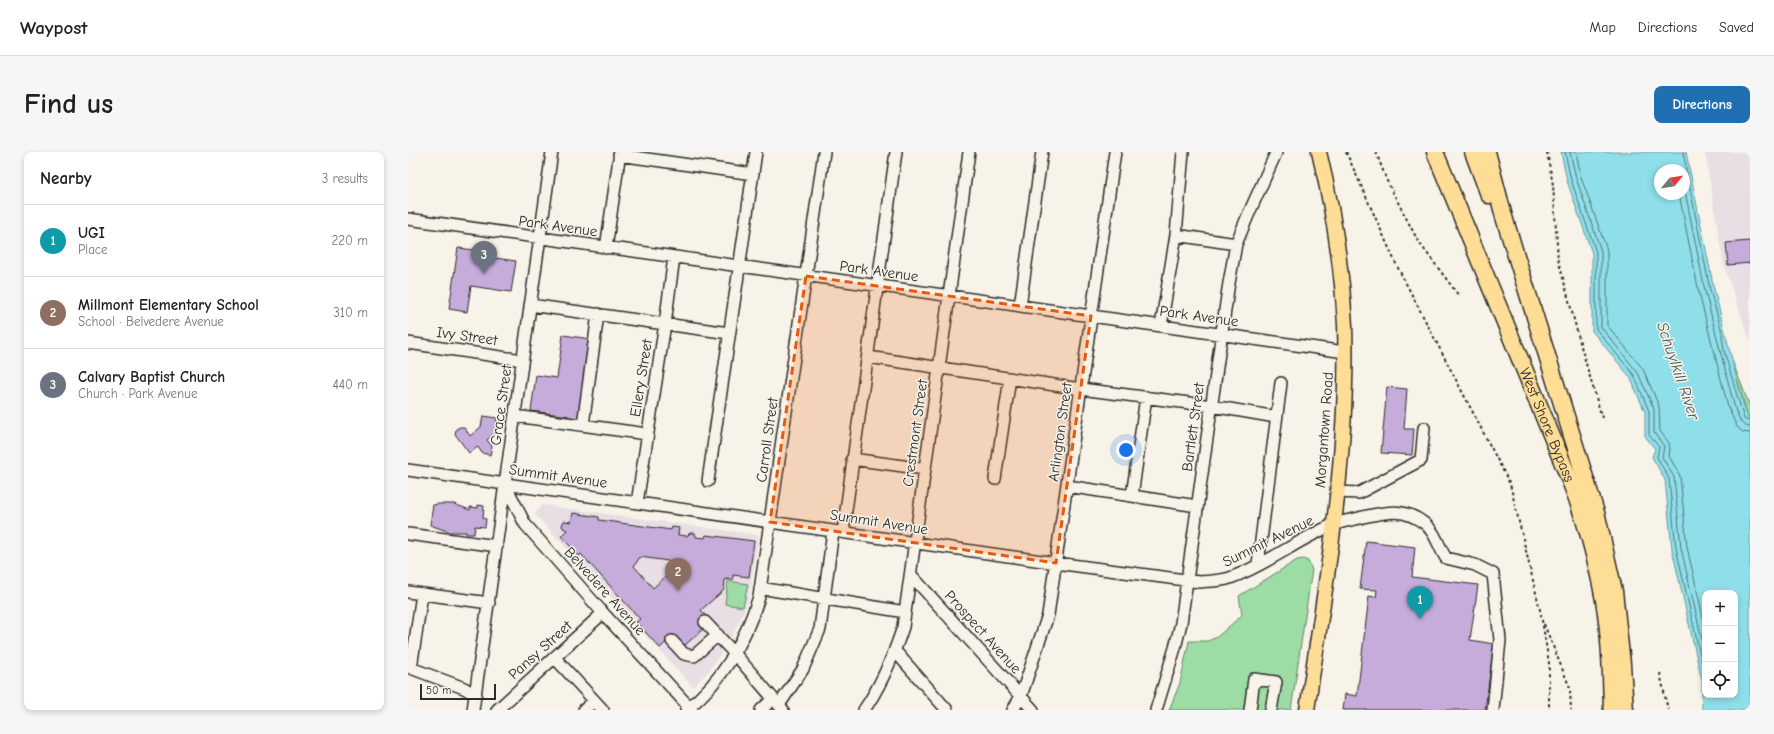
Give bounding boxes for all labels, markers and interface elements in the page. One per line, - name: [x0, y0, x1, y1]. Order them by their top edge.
- text: Waypost: [20, 17, 88, 39]
- text: Map: [1589, 19, 1616, 36]
- text: Directions: [1638, 19, 1697, 36]
- text: Saved: [1719, 19, 1754, 36]
- button: Directions: [1654, 86, 1750, 123]
- text: Find us: [24, 88, 113, 120]
- north arrow: [1654, 164, 1690, 200]
- text: Nearby: [40, 169, 91, 188]
- text: 3 results: [322, 171, 368, 186]
- street label: Park Avenue: [517, 212, 599, 241]
- text: UGI: [78, 224, 105, 242]
- text: 1: [50, 233, 56, 248]
- text: 220 m: [331, 233, 368, 248]
- pin: 3: [471, 241, 497, 274]
- text: Place: [78, 242, 108, 257]
- street label: Park Avenue: [838, 257, 920, 286]
- text: Millmont Elementary School: [78, 296, 259, 314]
- street label: Park Avenue: [1158, 302, 1240, 331]
- text: 2: [50, 305, 56, 320]
- text: 310 m: [333, 305, 368, 320]
- text: School · Belvedere Avenue: [78, 314, 224, 329]
- water label: Schuylkill River: [1653, 320, 1703, 423]
- street label: Ivy Street: [435, 323, 499, 349]
- street label: Ellery Street: [626, 337, 656, 418]
- street label: Grace Street: [486, 363, 516, 447]
- street label: West Shore Bypass: [1516, 365, 1579, 485]
- text: Calvary Baptist Church: [78, 368, 225, 386]
- street label: Morgantown Road: [1311, 371, 1337, 489]
- text: 3: [50, 377, 56, 392]
- text: 440 m: [332, 377, 368, 392]
- street label: Crestmont Street: [899, 377, 932, 488]
- street label: Arlington Street: [1044, 380, 1076, 483]
- street label: Bartlett Street: [1178, 381, 1208, 472]
- text: Church · Park Avenue: [78, 386, 197, 401]
- street label: Carroll Street: [752, 396, 782, 484]
- your location: [1116, 440, 1136, 460]
- street label: Summit Avenue: [508, 460, 609, 492]
- street label: Summit Avenue: [829, 505, 930, 539]
- street label: Summit Avenue: [1220, 511, 1317, 571]
- street label: Belvedere Avenue: [561, 543, 650, 639]
- pin: 2: [665, 558, 691, 591]
- pin: 1: [1407, 586, 1433, 619]
- street label: Prospect Avenue: [941, 587, 1025, 678]
- map controls: [1702, 590, 1738, 698]
- button: +: [1702, 590, 1738, 626]
- street label: Pansy Street: [505, 616, 576, 683]
- button: −: [1702, 626, 1738, 662]
- button: locate: [1702, 662, 1738, 698]
- scale bar: [420, 682, 496, 701]
- text: 50 m: [426, 684, 451, 697]

